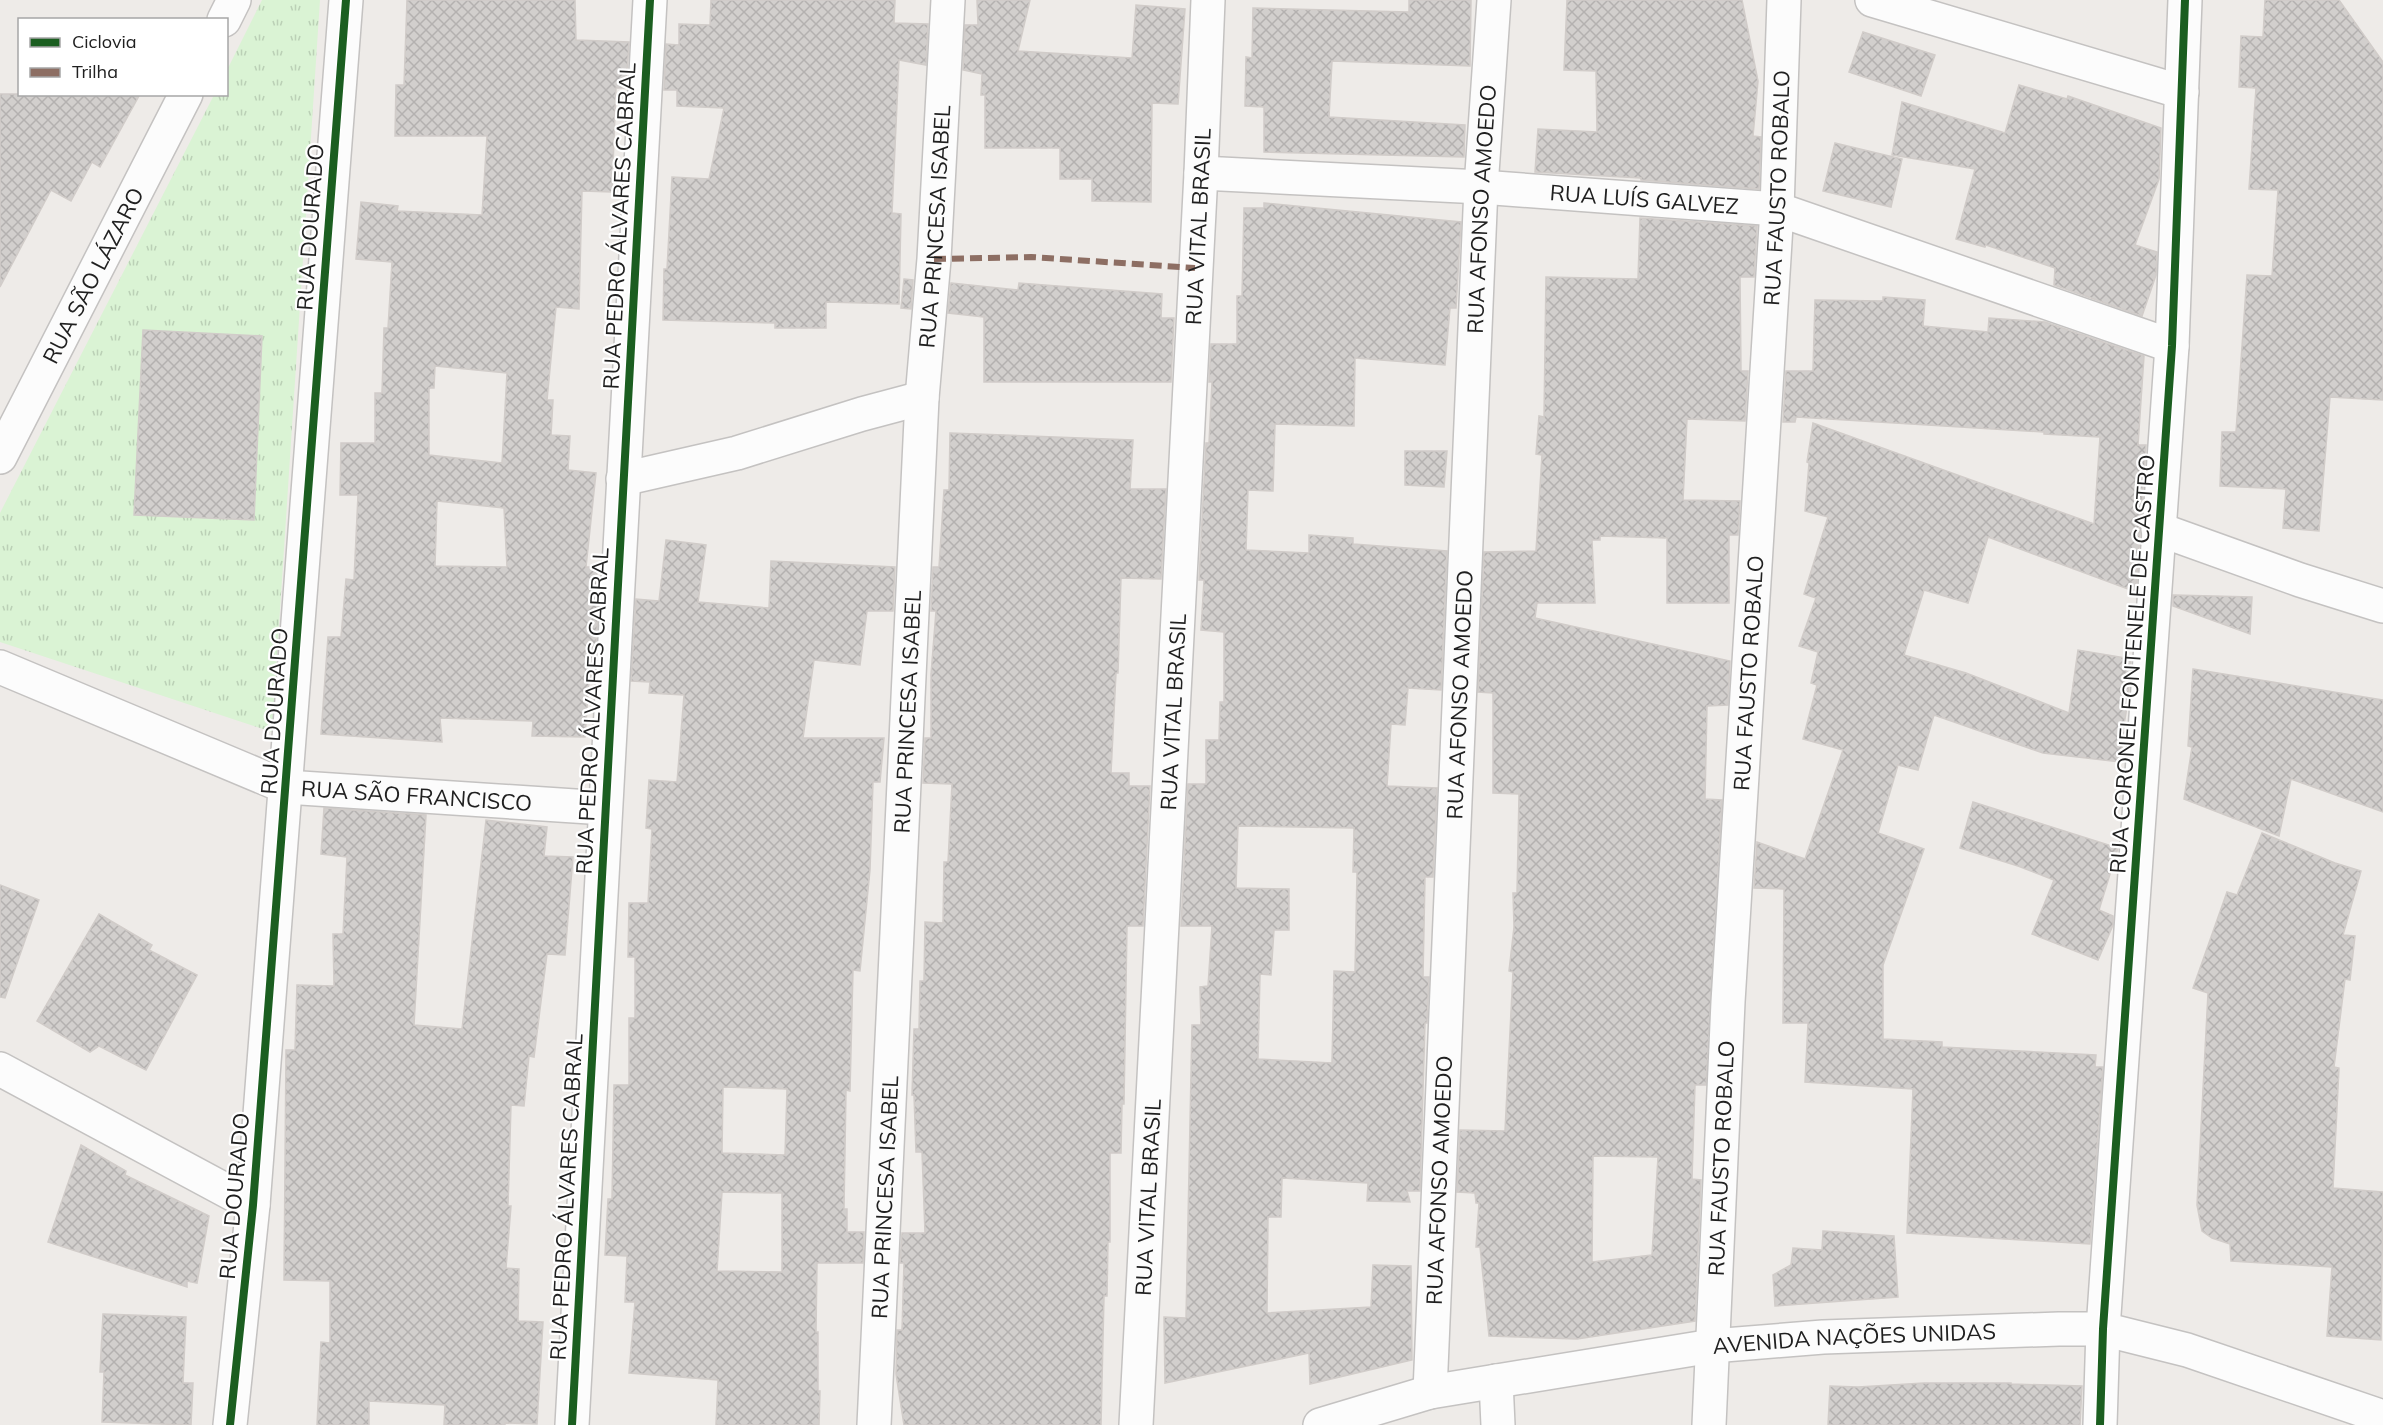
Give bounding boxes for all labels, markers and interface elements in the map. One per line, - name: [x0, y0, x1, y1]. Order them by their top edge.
- legend: [18, 18, 228, 96]
- text: Ciclovia: [72, 30, 137, 53]
- text: Trilha: [72, 60, 118, 83]
- street label: RUA PEDRO ÁLVARES CABRAL: [596, 62, 642, 390]
- street label: RUA FAUSTO ROBALO: [1757, 70, 1796, 307]
- street label: RUA AFONSO AMOEDO: [1461, 84, 1502, 334]
- street label: RUA PRINCESA ISABEL: [912, 104, 956, 349]
- street label: RUA VITAL BRASIL: [1179, 128, 1217, 326]
- street label: RUA DOURADO: [290, 143, 330, 311]
- street label: RUA LUÍS GALVEZ: [1549, 178, 1740, 220]
- street label: RUA SÃO LÁZARO: [36, 183, 150, 368]
- street label: RUA CORONEL FONTENELE DE CASTRO: [2103, 453, 2161, 875]
- street label: RUA PEDRO ÁLVARES CABRAL: [569, 547, 615, 875]
- street label: RUA FAUSTO ROBALO: [1727, 554, 1770, 792]
- street label: RUA AFONSO AMOEDO: [1440, 569, 1479, 820]
- street label: RUA PRINCESA ISABEL: [888, 589, 927, 834]
- street label: RUA VITAL BRASIL: [1154, 613, 1192, 811]
- street label: RUA DOURADO: [254, 627, 294, 795]
- street label: RUA SÃO FRANCISCO: [300, 774, 533, 817]
- street label: RUA PEDRO ÁLVARES CABRAL: [543, 1033, 589, 1361]
- street label: RUA FAUSTO ROBALO: [1702, 1040, 1740, 1277]
- street label: RUA AFONSO AMOEDO: [1420, 1055, 1458, 1305]
- street label: RUA PRINCESA ISABEL: [865, 1075, 904, 1320]
- street label: RUA VITAL BRASIL: [1129, 1098, 1167, 1296]
- street label: RUA DOURADO: [213, 1112, 255, 1280]
- street label: AVENIDA NAÇÕES UNIDAS: [1711, 1317, 1996, 1360]

